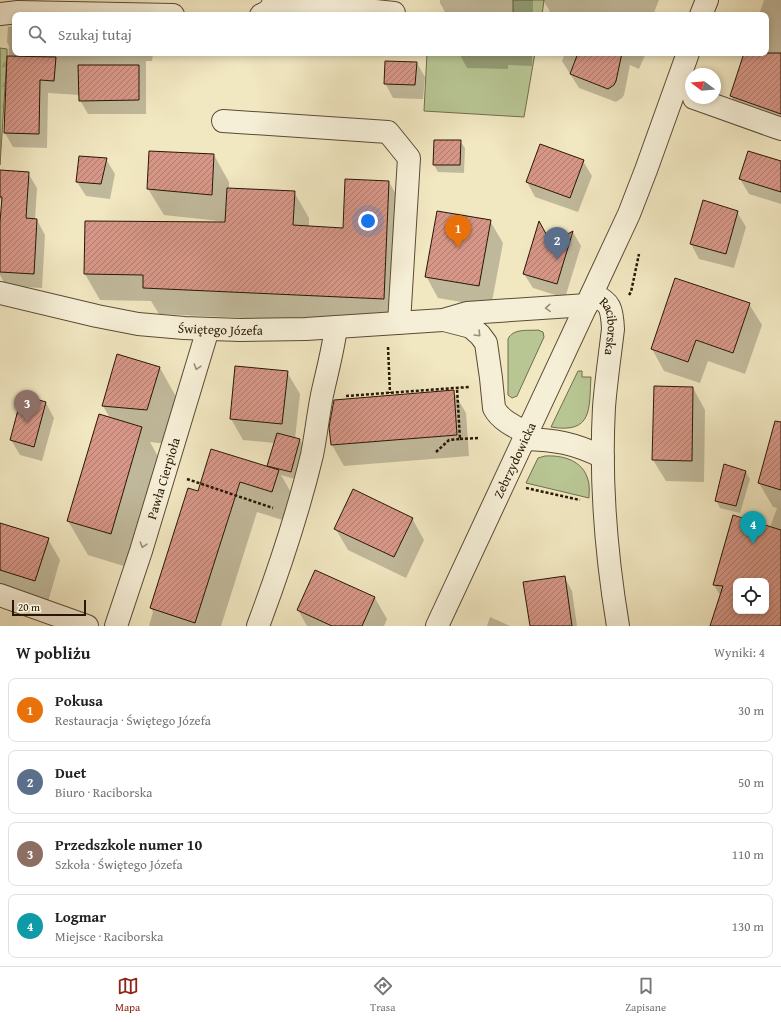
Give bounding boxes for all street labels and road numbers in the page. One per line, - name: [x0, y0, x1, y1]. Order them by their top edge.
- street label: Raciborska: [595, 292, 622, 357]
- street label: Świętego Józefa: [177, 319, 264, 340]
- street label: Zebrzydowicka: [489, 418, 541, 501]
- street label: Pawła Cierpioła: [142, 434, 185, 522]

